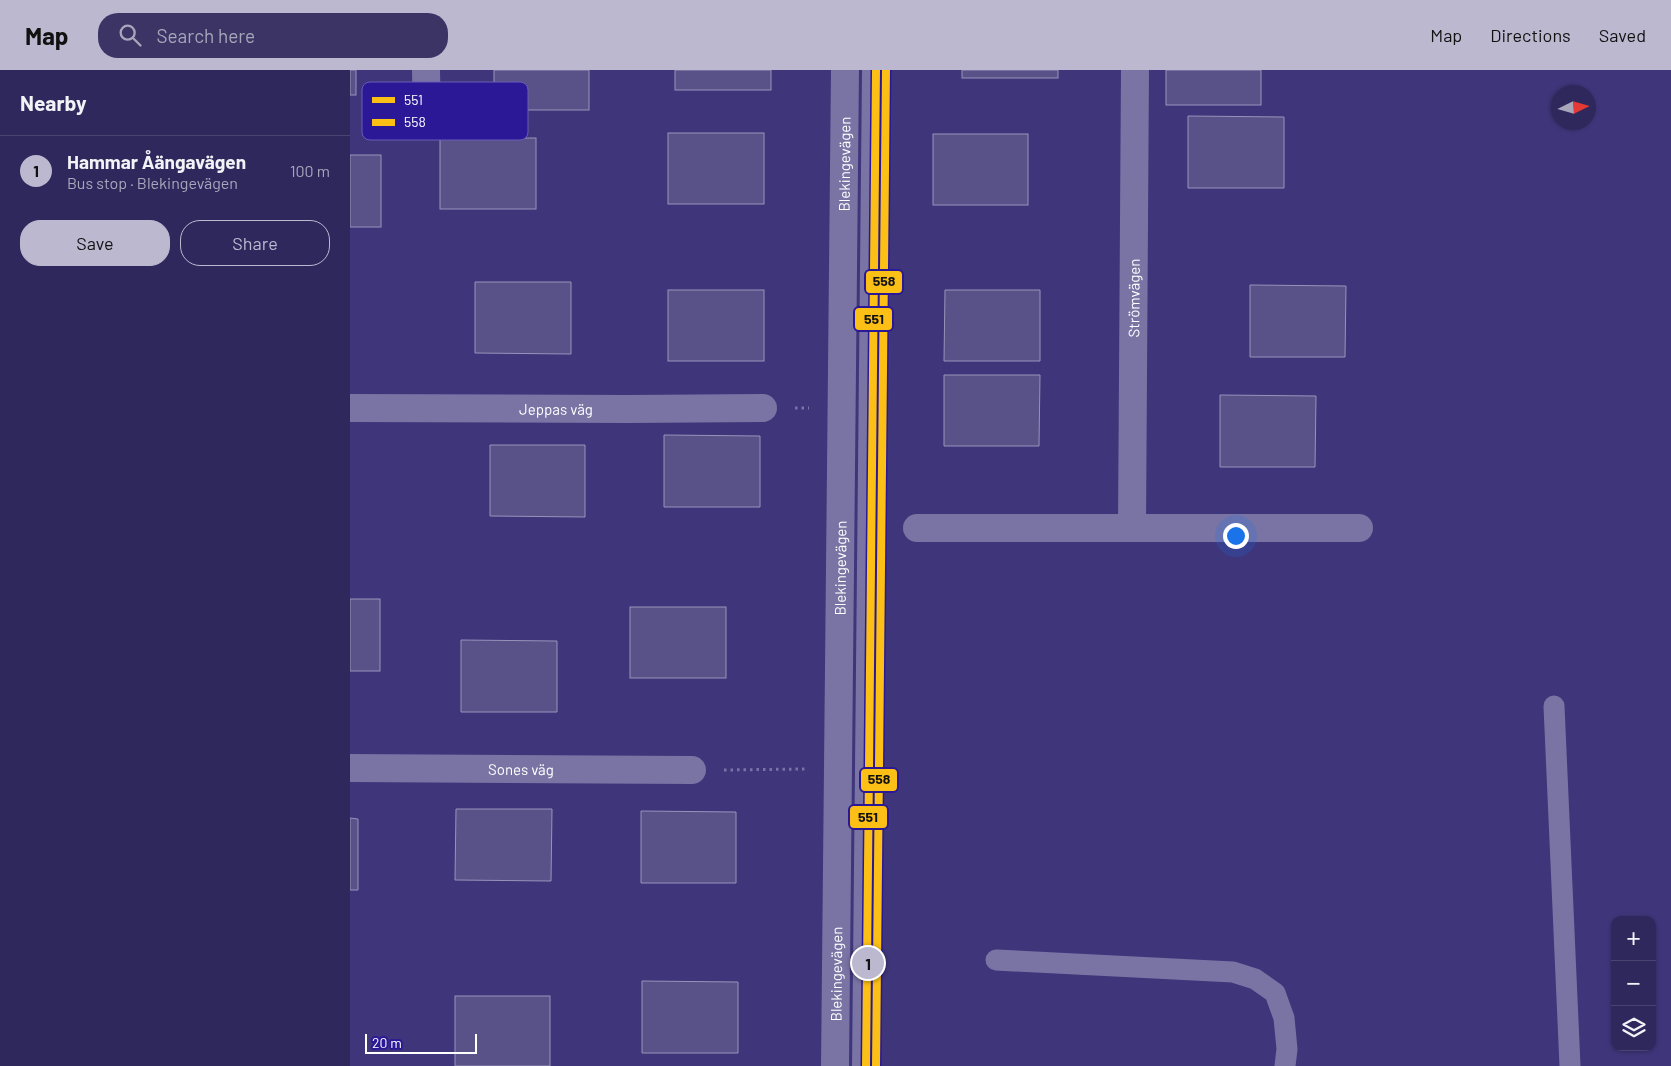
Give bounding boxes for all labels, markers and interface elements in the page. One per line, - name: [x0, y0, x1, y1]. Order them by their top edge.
- search box: [98, 13, 448, 58]
- text: Map: [25, 21, 68, 50]
- icon: search: [116, 21, 144, 49]
- text: Search here: [156, 24, 255, 47]
- text: Map: [1430, 24, 1462, 46]
- text: Directions: [1490, 24, 1571, 46]
- text: Saved: [1599, 24, 1646, 46]
- legend: [362, 82, 528, 140]
- north arrow: [1551, 85, 1596, 130]
- text: Nearby: [20, 90, 86, 115]
- text: 551: [404, 91, 423, 108]
- text: 558: [404, 113, 426, 130]
- street label: Blekingevägen: [835, 117, 854, 212]
- text: Hammar Åängavägen: [67, 150, 246, 173]
- text: 1: [33, 161, 39, 180]
- text: 100 m: [290, 161, 330, 180]
- text: Bus stop · Blekingevägen: [67, 173, 238, 192]
- button: Save: [20, 220, 170, 266]
- button: Share: [180, 220, 330, 266]
- street label: Strömvägen: [1124, 259, 1143, 337]
- line badge: 558: [865, 270, 903, 294]
- text: 558: [873, 272, 896, 289]
- line badge: 551: [854, 307, 893, 331]
- text: 551: [864, 310, 884, 327]
- street label: Jeppas väg: [519, 400, 593, 418]
- street label: Blekingevägen: [831, 520, 849, 616]
- your location: [1223, 523, 1249, 549]
- street label: Sones väg: [488, 760, 554, 778]
- line badge: 558: [860, 768, 898, 792]
- text: 558: [868, 770, 891, 787]
- line badge: 551: [849, 805, 888, 829]
- text: 551: [858, 808, 878, 825]
- map controls: [1611, 916, 1656, 1051]
- button: +: [1611, 916, 1656, 961]
- street label: Blekingevägen: [826, 926, 845, 1022]
- pin: 1: [852, 944, 884, 982]
- button: −: [1611, 961, 1656, 1006]
- button: layers: [1611, 1006, 1656, 1051]
- scale bar: [365, 1031, 478, 1054]
- text: 20 m: [372, 1034, 402, 1051]

